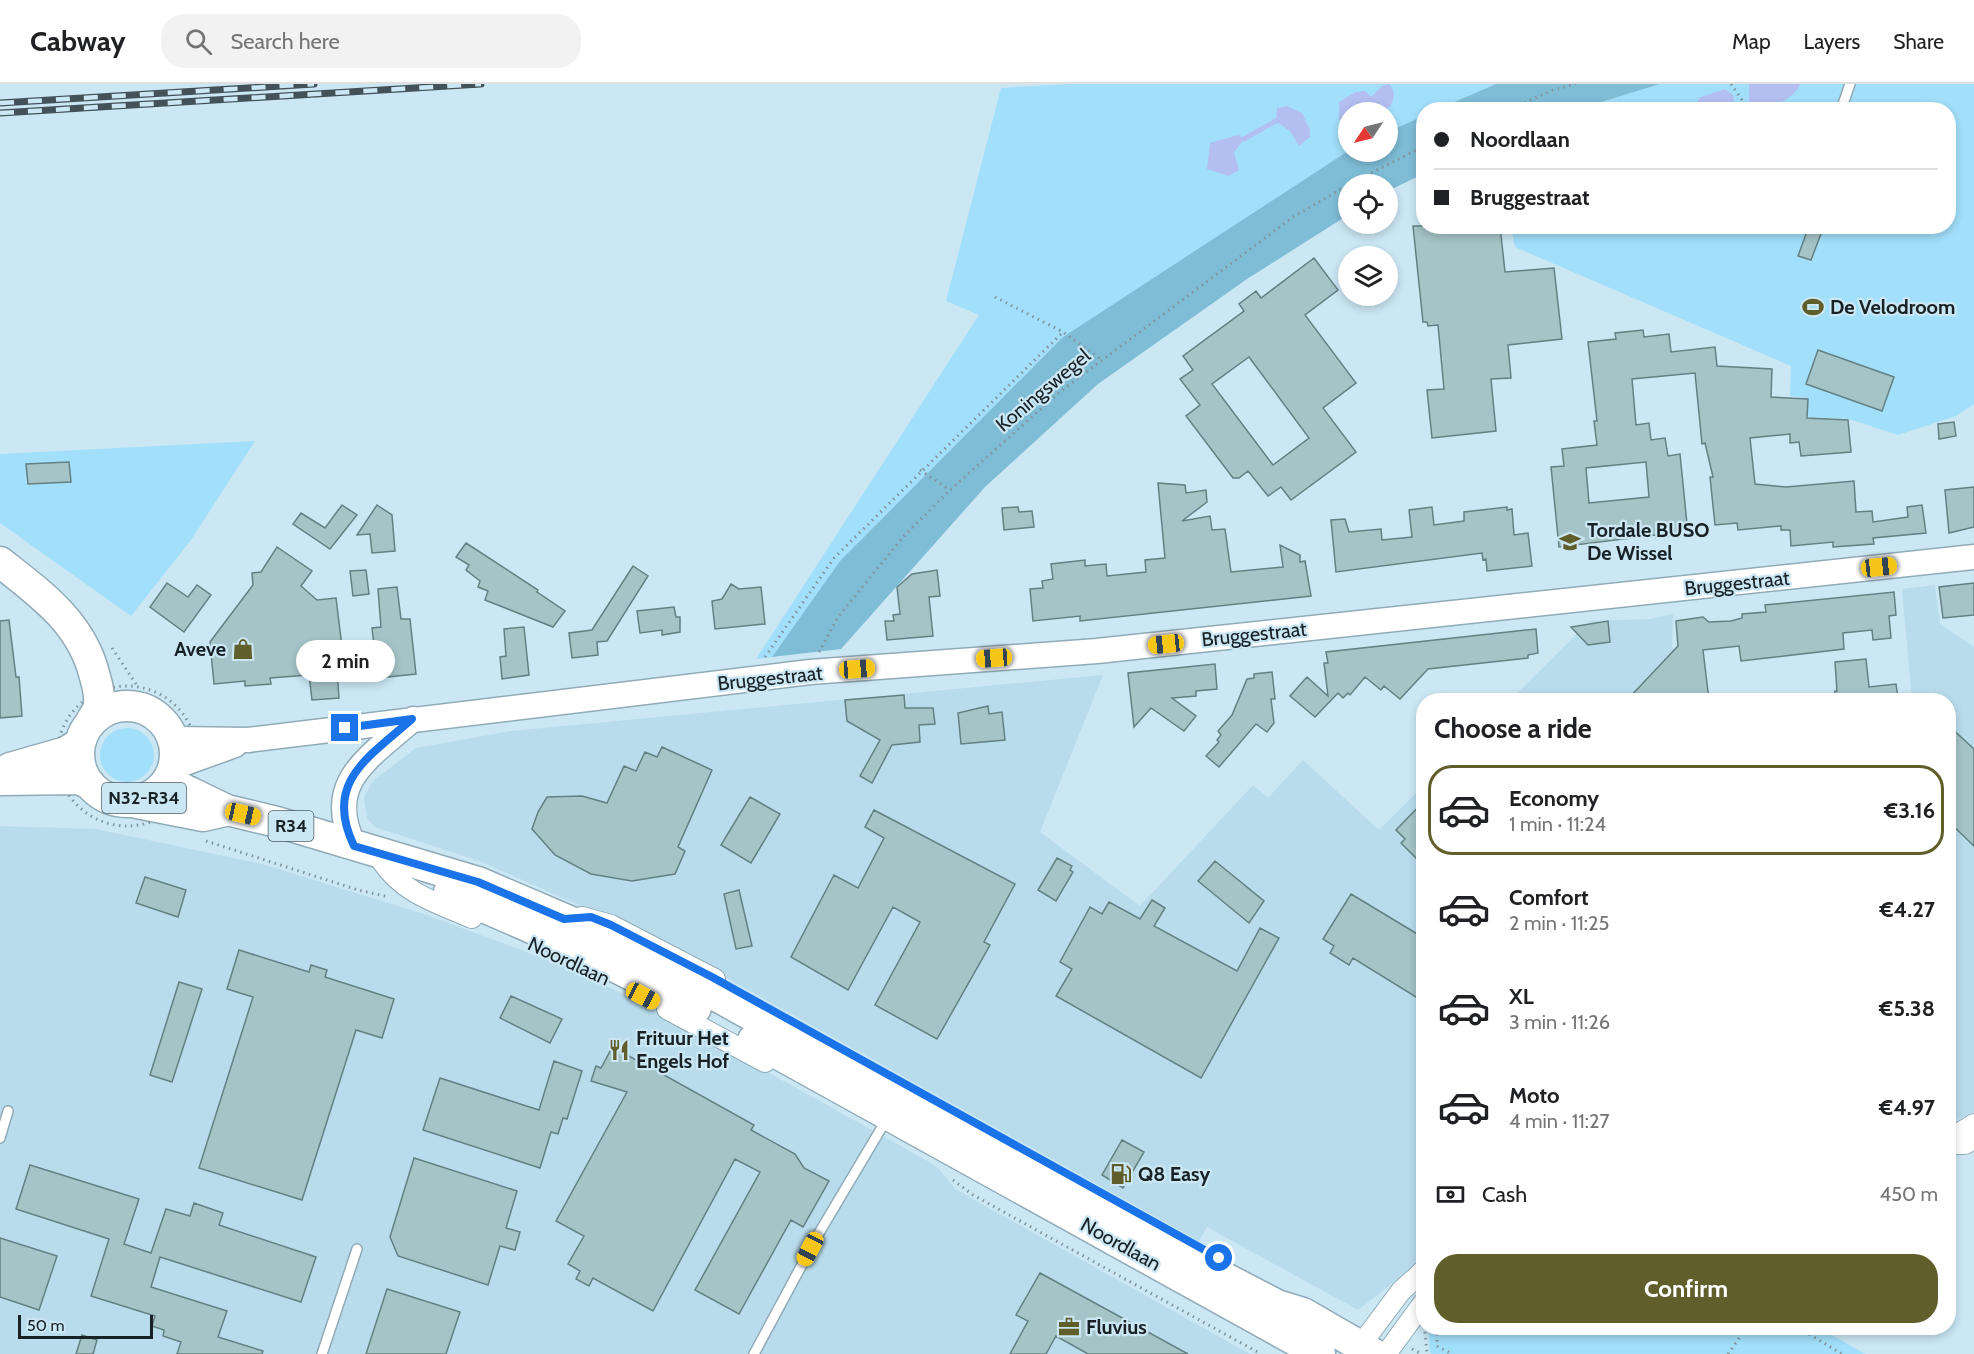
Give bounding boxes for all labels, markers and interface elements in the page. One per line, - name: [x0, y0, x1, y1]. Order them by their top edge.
- search box: [161, 14, 581, 68]
- text: Cabway: [30, 24, 125, 58]
- icon: search: [182, 25, 215, 58]
- text: Search here: [230, 28, 340, 55]
- text: Map: [1732, 29, 1771, 54]
- text: Layers: [1804, 29, 1860, 54]
- text: Share: [1893, 29, 1944, 54]
- north arrow: [1338, 102, 1398, 162]
- map controls: [1338, 102, 1398, 306]
- text: Noordlaan: [1470, 126, 1570, 153]
- button: locate: [1338, 174, 1398, 234]
- text: Bruggestraat: [1470, 184, 1590, 211]
- button: layers: [1338, 246, 1398, 306]
- sports icon: De Velodroom: [1801, 295, 1825, 319]
- place label: De Velodroom: [1830, 295, 1955, 319]
- street label: Koningswegel: [991, 343, 1095, 436]
- place label: Tordale BUSO De Wissel: [1587, 518, 1709, 565]
- school or university icon: Tordale BUSO De Wissel: [1558, 530, 1582, 554]
- car: [1860, 556, 1898, 578]
- street label: Bruggestraat: [1683, 566, 1791, 600]
- street label: Bruggestraat: [1200, 617, 1308, 651]
- car: [1147, 633, 1185, 655]
- place label: Aveve: [174, 637, 226, 661]
- shop icon: Aveve: [231, 637, 255, 661]
- callout: 2 min: [296, 641, 394, 683]
- car: [975, 648, 1013, 668]
- text: 2 min: [321, 649, 370, 673]
- car: [838, 659, 876, 679]
- street label: Bruggestraat: [716, 661, 824, 695]
- text: Choose a ride: [1434, 712, 1592, 745]
- route end: [331, 714, 358, 741]
- road number: N32-R34: [102, 783, 186, 813]
- icon: car: [1437, 783, 1491, 837]
- text: Economy: [1509, 785, 1599, 812]
- text: €3.16: [1884, 797, 1935, 824]
- car: [223, 801, 263, 827]
- road number: R34: [268, 811, 314, 841]
- text: 1 min · 11:24: [1509, 812, 1606, 836]
- icon: car: [1437, 882, 1491, 936]
- text: Comfort: [1509, 884, 1588, 911]
- text: €4.27: [1879, 896, 1935, 923]
- text: 2 min · 11:25: [1509, 911, 1609, 935]
- street label: Noordlaan: [524, 932, 614, 990]
- car: [623, 980, 663, 1012]
- icon: car: [1437, 981, 1491, 1035]
- text: XL: [1509, 983, 1534, 1010]
- text: €5.38: [1879, 995, 1935, 1022]
- text: 3 min · 11:26: [1509, 1010, 1610, 1034]
- place label: Frituur Het Engels Hof: [636, 1026, 729, 1073]
- restaurant icon: Frituur Het Engels Hof: [607, 1038, 631, 1062]
- icon: car: [1437, 1080, 1491, 1134]
- text: Moto: [1509, 1082, 1560, 1109]
- text: €4.97: [1879, 1094, 1935, 1121]
- text: 4 min · 11:27: [1509, 1109, 1610, 1133]
- fuel station icon: Q8 Easy: [1109, 1162, 1133, 1186]
- place label: Q8 Easy: [1138, 1162, 1211, 1186]
- icon: cash: [1434, 1178, 1467, 1211]
- text: Cash: [1482, 1181, 1527, 1208]
- text: 450 m: [1880, 1182, 1938, 1206]
- street label: Noordlaan: [1077, 1212, 1165, 1276]
- car: [794, 1229, 826, 1269]
- route start: [1205, 1244, 1232, 1271]
- button: Confirm: [1434, 1254, 1938, 1323]
- scale bar: [18, 1312, 153, 1340]
- office icon: Fluvius: [1057, 1315, 1081, 1339]
- place label: Fluvius: [1086, 1315, 1147, 1339]
- text: 50 m: [27, 1316, 64, 1335]

